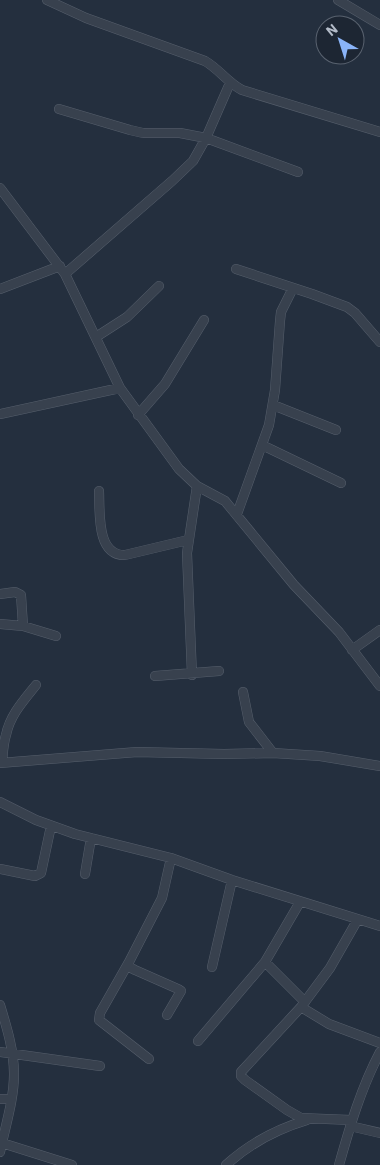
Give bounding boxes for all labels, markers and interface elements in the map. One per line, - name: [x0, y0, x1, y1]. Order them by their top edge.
- north arrow: [315, 15, 365, 65]
- text: N: [322, 20, 341, 40]

